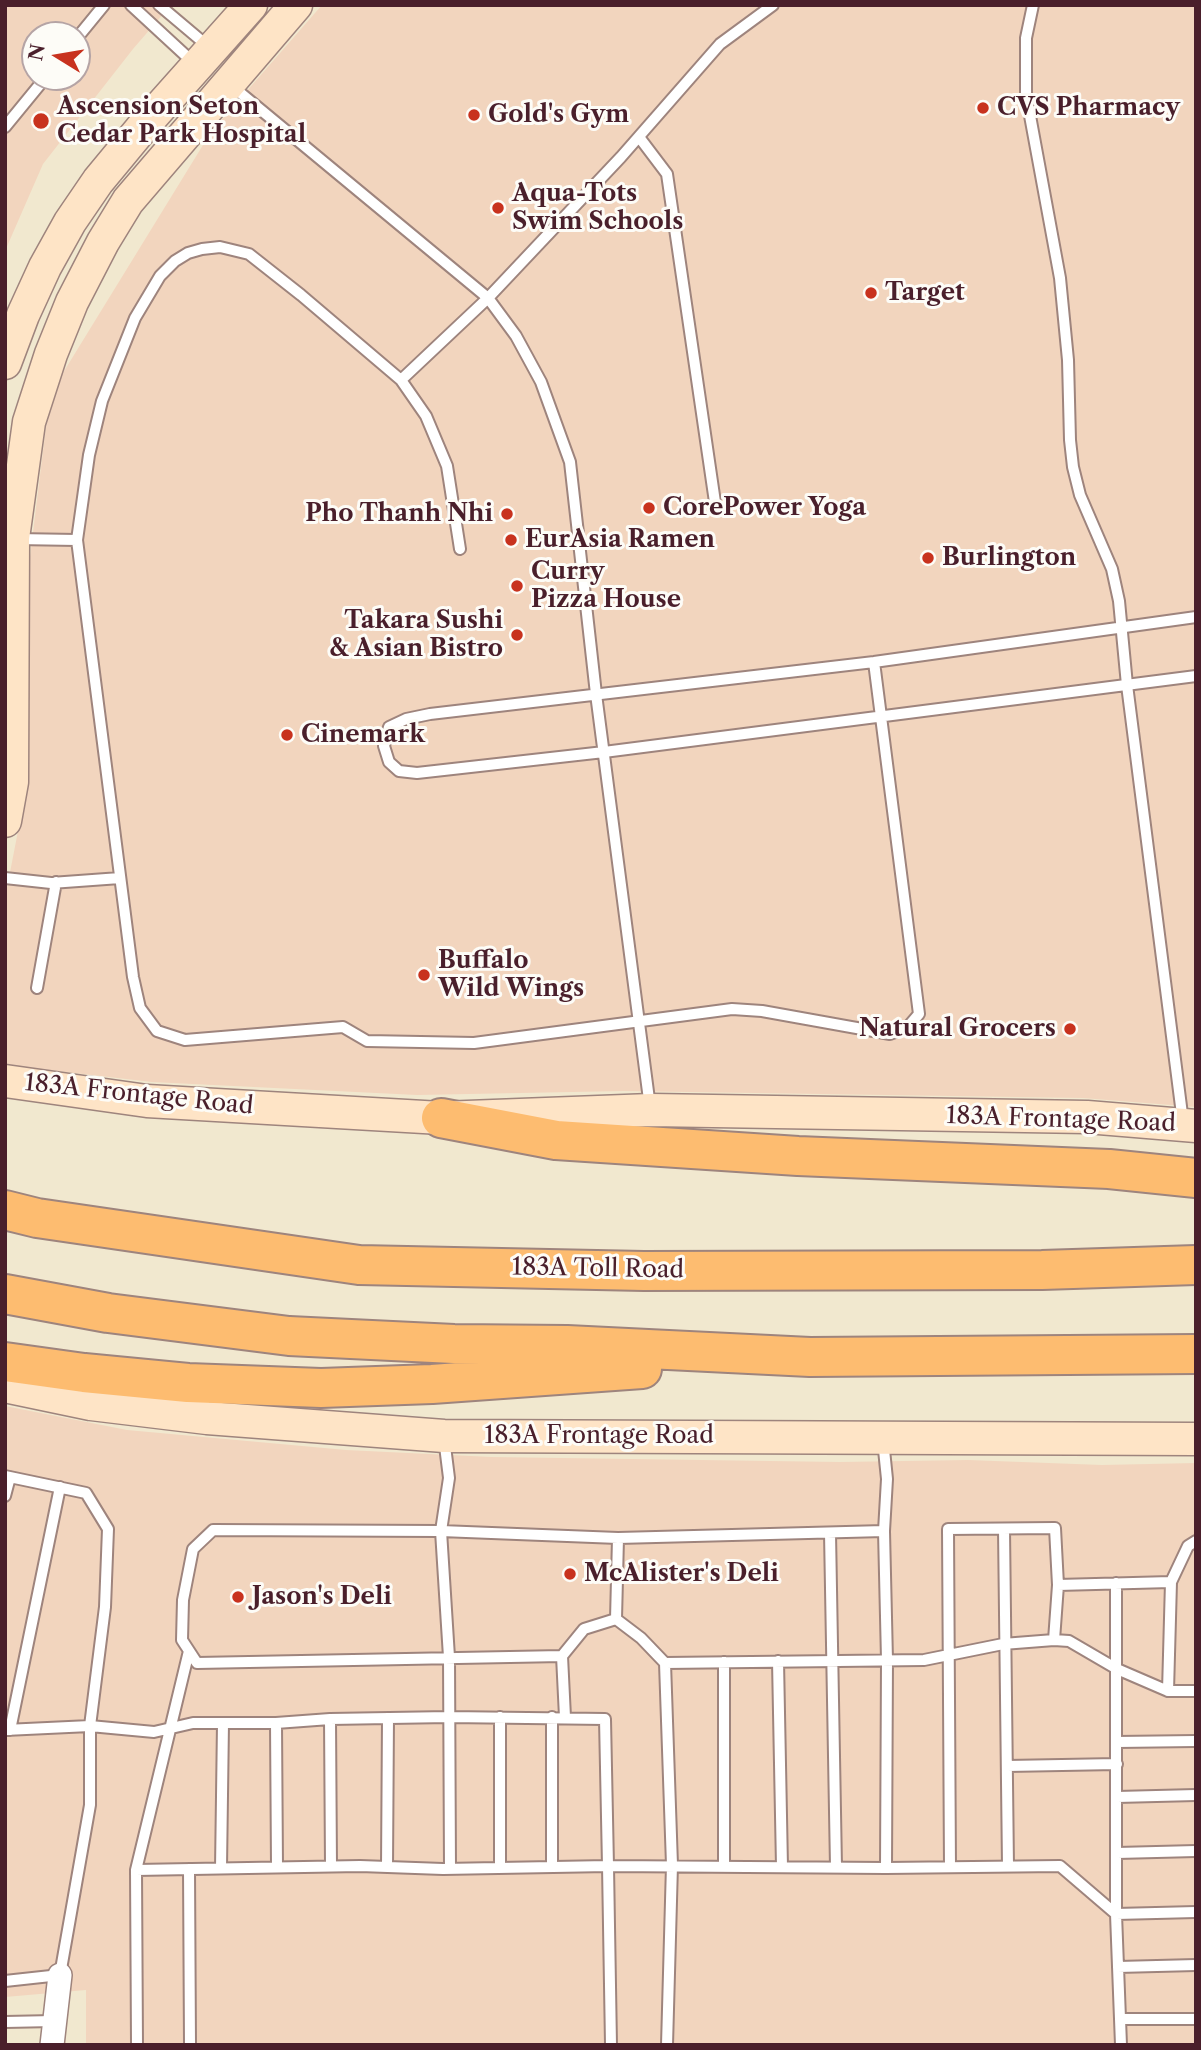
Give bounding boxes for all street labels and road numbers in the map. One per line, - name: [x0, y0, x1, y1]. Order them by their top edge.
- street label: 183A Frontage Road: [23, 1069, 255, 1121]
- street label: 183A Frontage Road: [946, 1102, 1176, 1138]
- street label: 183A Toll Road: [512, 1253, 684, 1285]
- street label: 183A Frontage Road: [484, 1422, 714, 1450]

